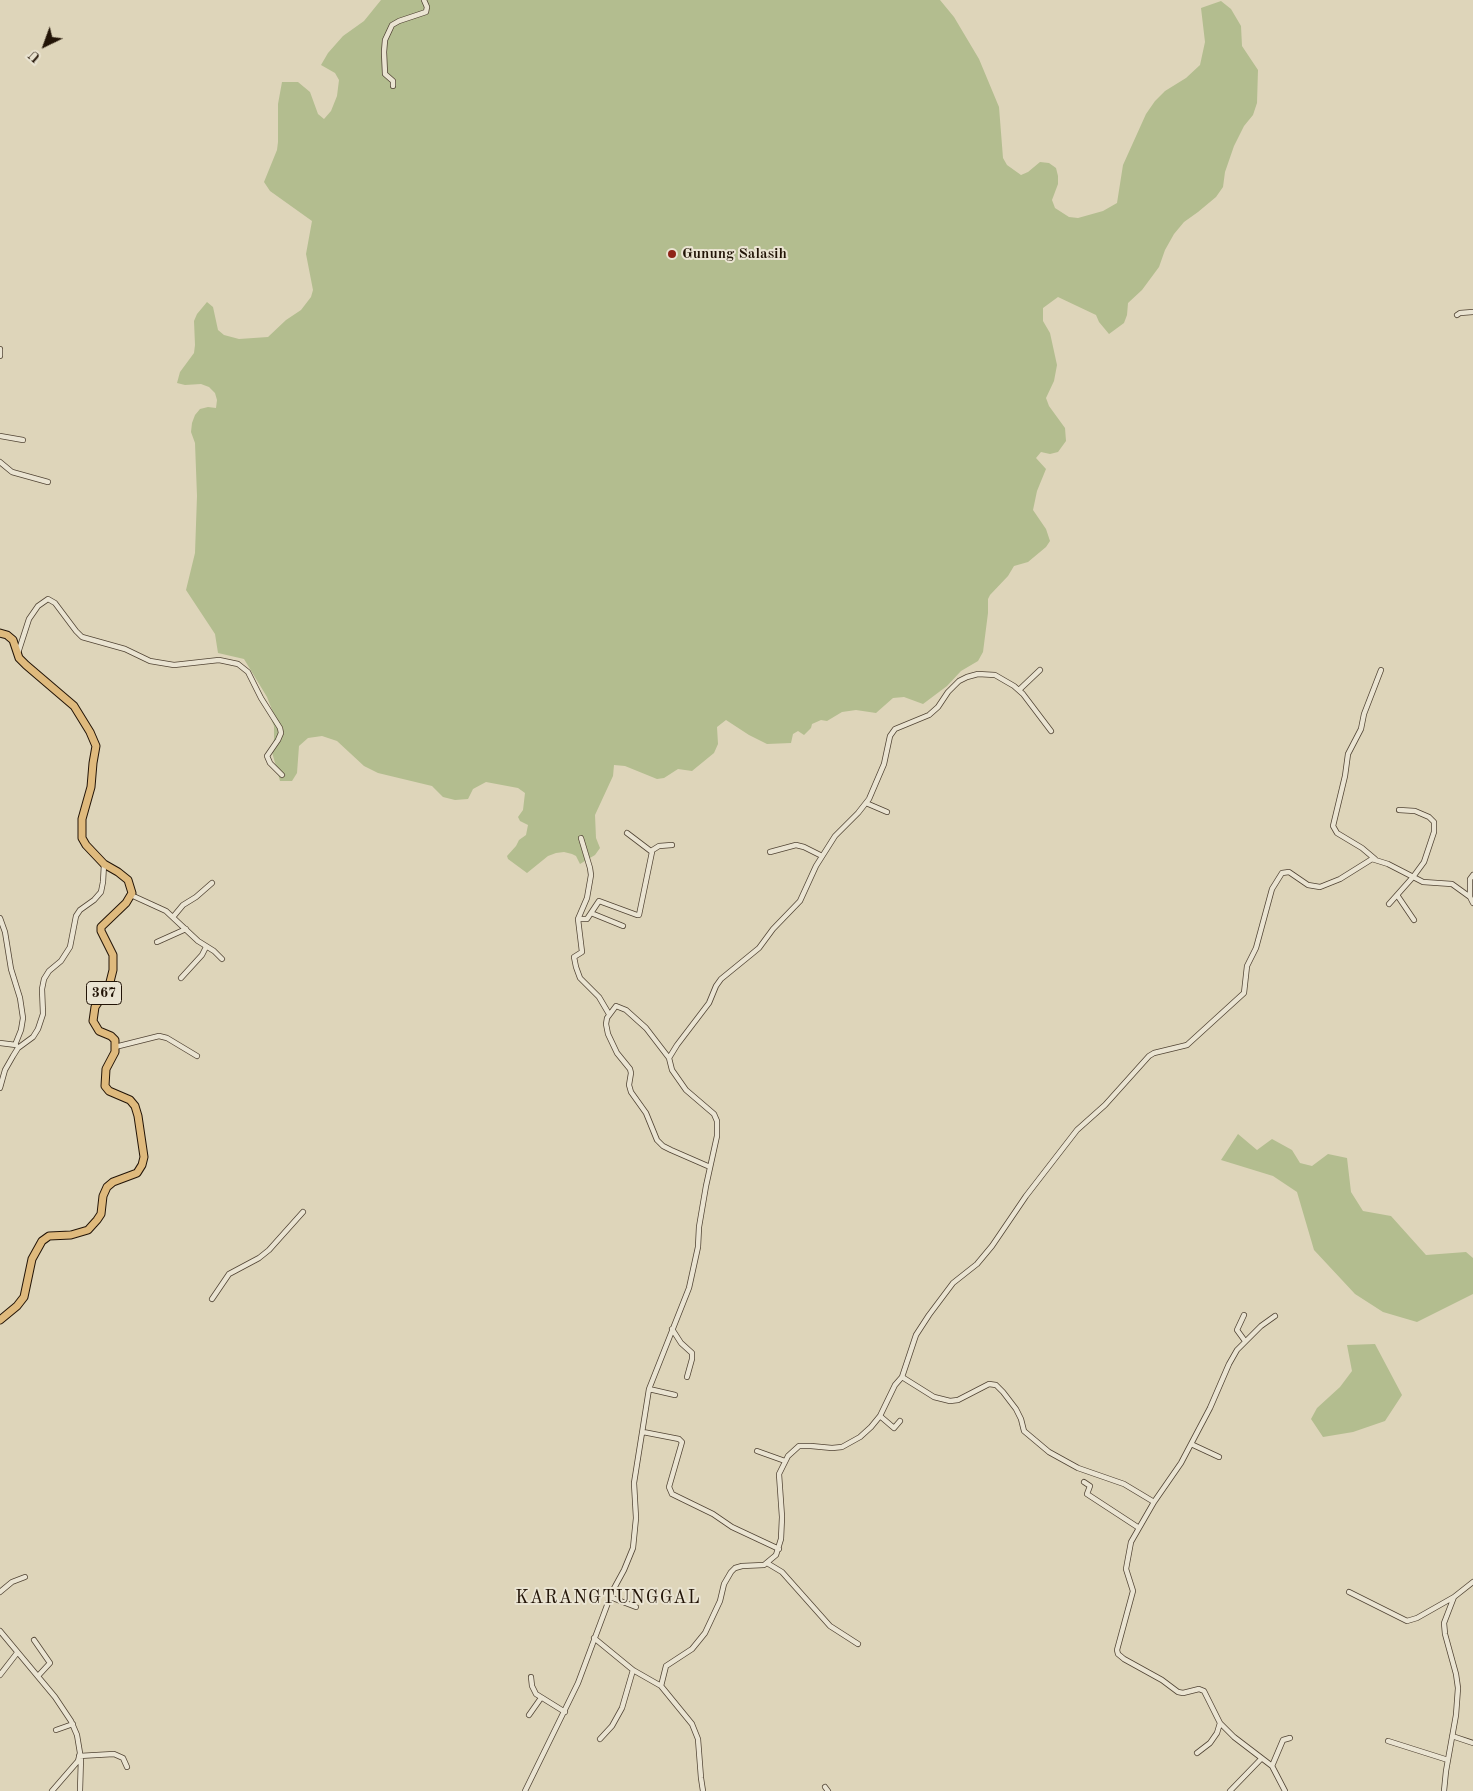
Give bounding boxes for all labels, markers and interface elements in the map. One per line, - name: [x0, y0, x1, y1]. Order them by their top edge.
- north arrow: [20, 20, 70, 70]
- text: U: [26, 47, 44, 65]
- place label: Gunung Salasih: [682, 245, 787, 263]
- marker: Gunung Salasih: [666, 248, 678, 260]
- road number: 367: [86, 981, 122, 1004]
- district label: KARANGTUNGGAL: [514, 1587, 702, 1609]

